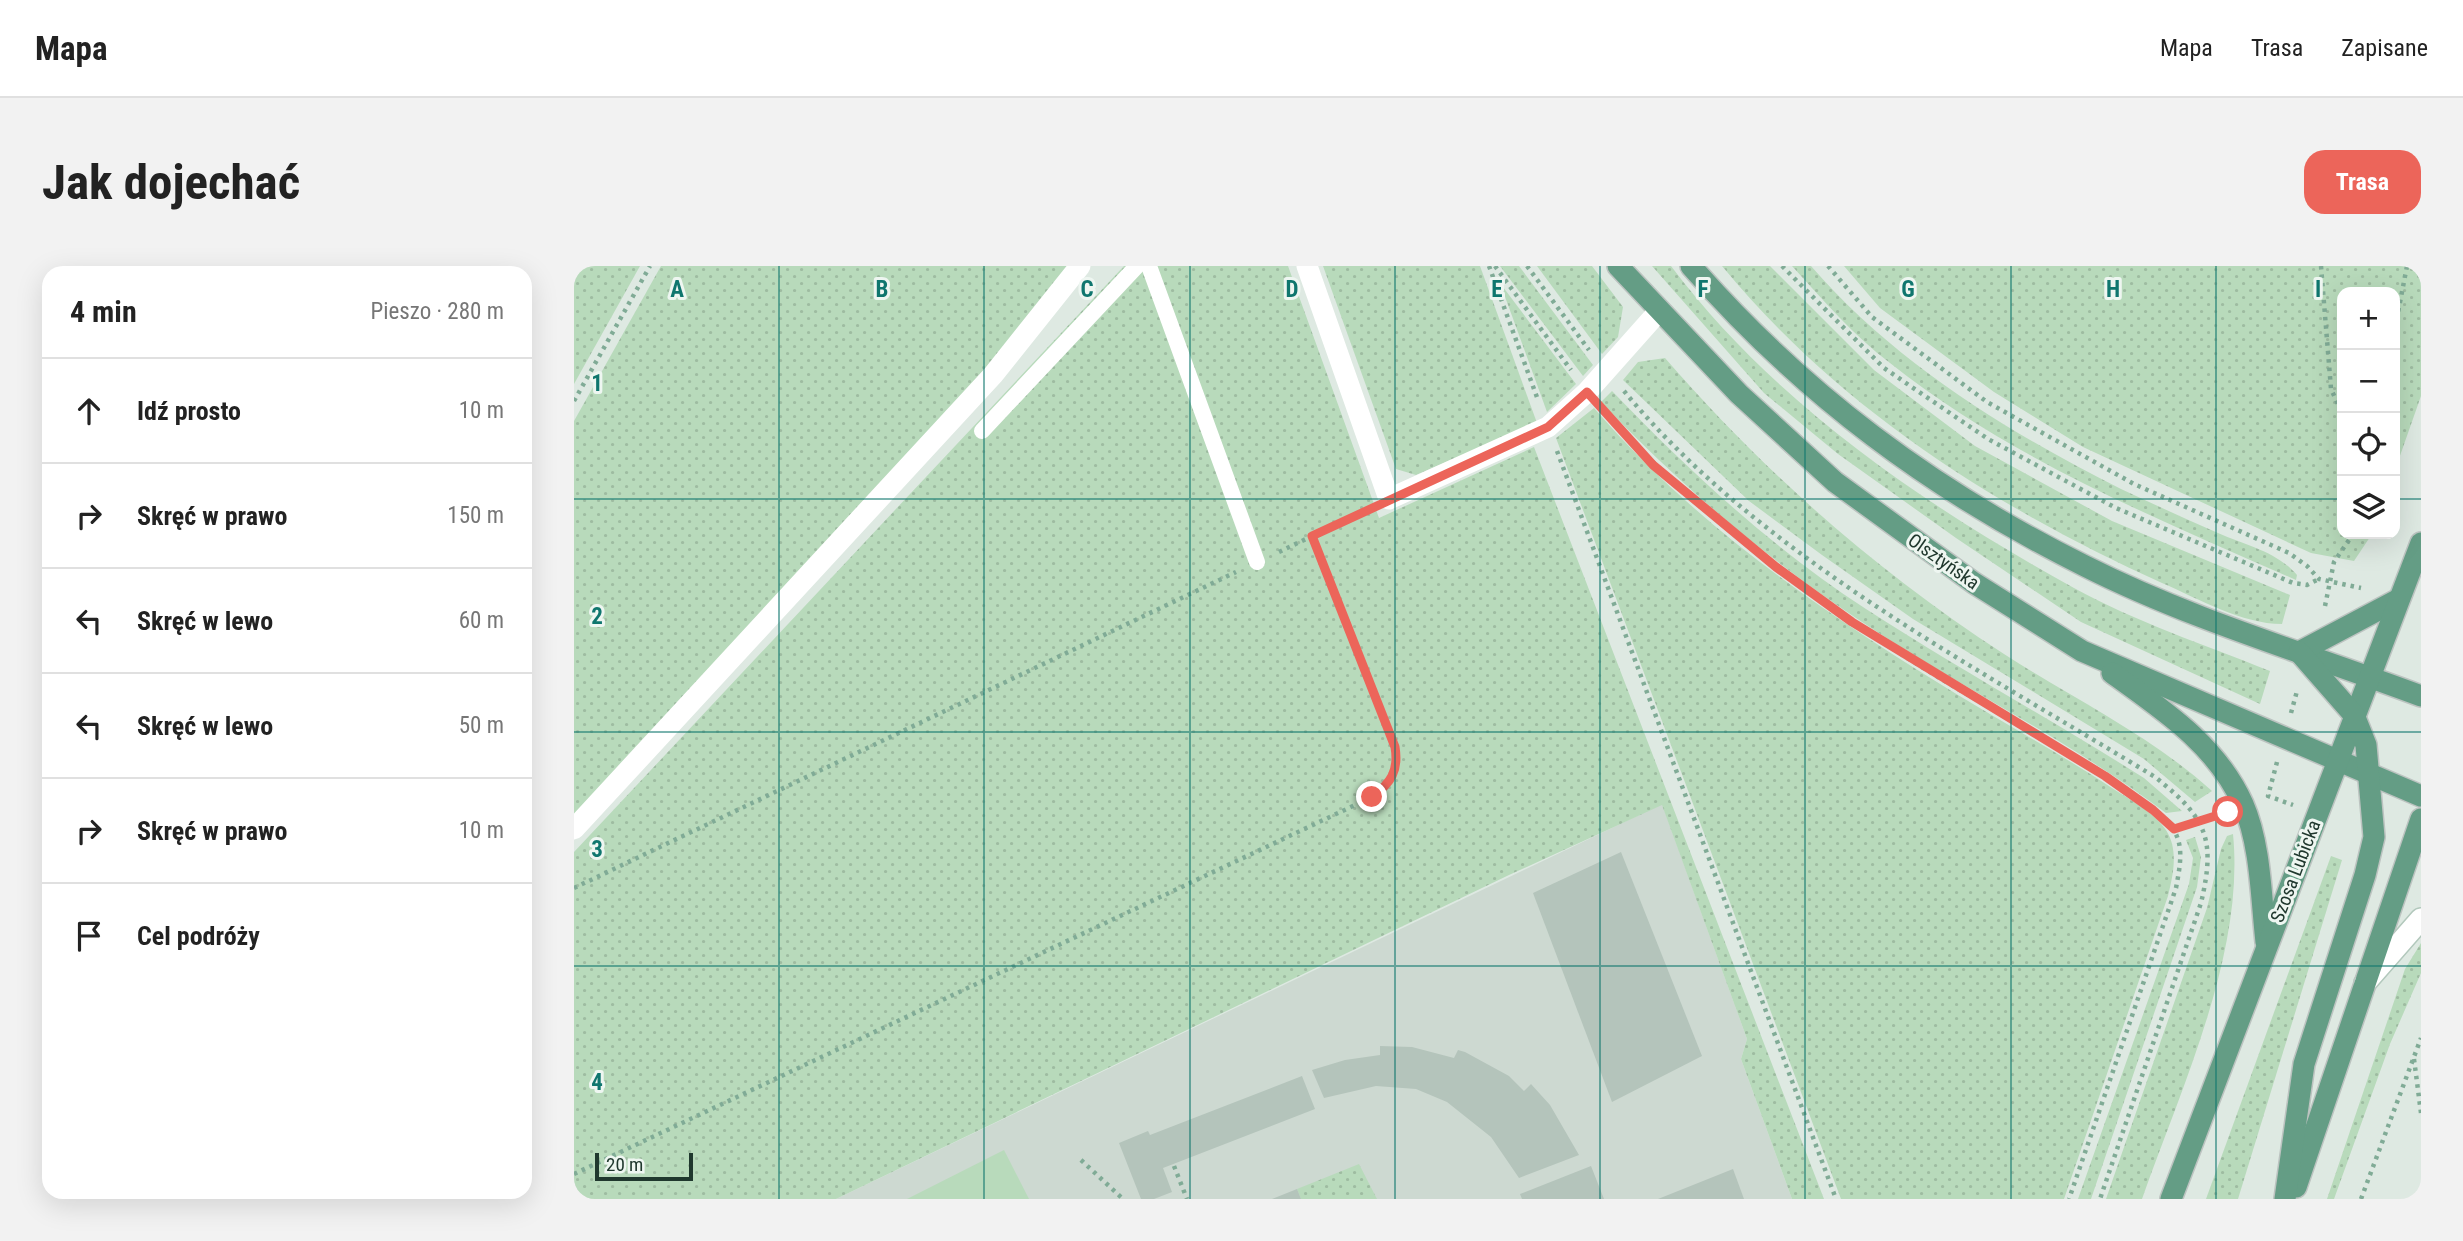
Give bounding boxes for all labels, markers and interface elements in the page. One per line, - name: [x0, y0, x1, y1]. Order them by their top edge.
- text: Mapa: [35, 29, 107, 68]
- text: Mapa: [2160, 34, 2213, 62]
- text: Trasa: [2251, 34, 2303, 62]
- text: Zapisane: [2341, 34, 2428, 62]
- button: Trasa: [2304, 150, 2421, 214]
- text: Jak dojechać: [42, 154, 300, 211]
- text: A: [670, 276, 684, 303]
- text: B: [876, 276, 888, 303]
- text: C: [1080, 276, 1094, 303]
- text: D: [1286, 276, 1299, 303]
- text: E: [1491, 276, 1503, 303]
- text: F: [1698, 276, 1709, 303]
- text: G: [1901, 276, 1915, 303]
- text: H: [2106, 276, 2120, 303]
- text: I: [2315, 276, 2321, 303]
- map controls: [2337, 287, 2400, 539]
- button: +: [2337, 287, 2400, 350]
- text: 4 min: [70, 294, 137, 329]
- text: Pieszo · 280 m: [370, 298, 504, 325]
- button: −: [2337, 350, 2400, 413]
- text: 1: [591, 370, 603, 397]
- icon: ahead: [70, 392, 108, 430]
- text: Idź prosto: [137, 396, 241, 426]
- text: 10 m: [459, 397, 504, 424]
- button: locate: [2337, 413, 2400, 476]
- button: layers: [2337, 476, 2400, 539]
- icon: right: [70, 497, 108, 535]
- text: Skręć w prawo: [137, 501, 287, 531]
- text: 150 m: [447, 502, 504, 529]
- street label: Olsztyńska: [1904, 529, 1984, 594]
- icon: left: [70, 602, 108, 640]
- text: 2: [591, 603, 603, 630]
- text: Skręć w lewo: [137, 606, 273, 636]
- text: 60 m: [459, 607, 504, 634]
- icon: left: [70, 707, 108, 745]
- text: Skręć w lewo: [137, 711, 273, 741]
- text: 50 m: [459, 712, 504, 739]
- route end: [1356, 781, 1387, 812]
- route start: [2212, 796, 2243, 827]
- icon: right: [70, 812, 108, 850]
- text: Skręć w prawo: [137, 816, 287, 846]
- text: 10 m: [459, 817, 504, 844]
- street label: Szosa Lubicka: [2265, 817, 2326, 926]
- text: 3: [591, 836, 603, 863]
- icon: arrive: [70, 917, 108, 955]
- text: Cel podróży: [137, 921, 260, 951]
- text: 4: [591, 1069, 603, 1096]
- scale bar: [595, 1150, 693, 1182]
- text: 20 m: [606, 1153, 643, 1176]

